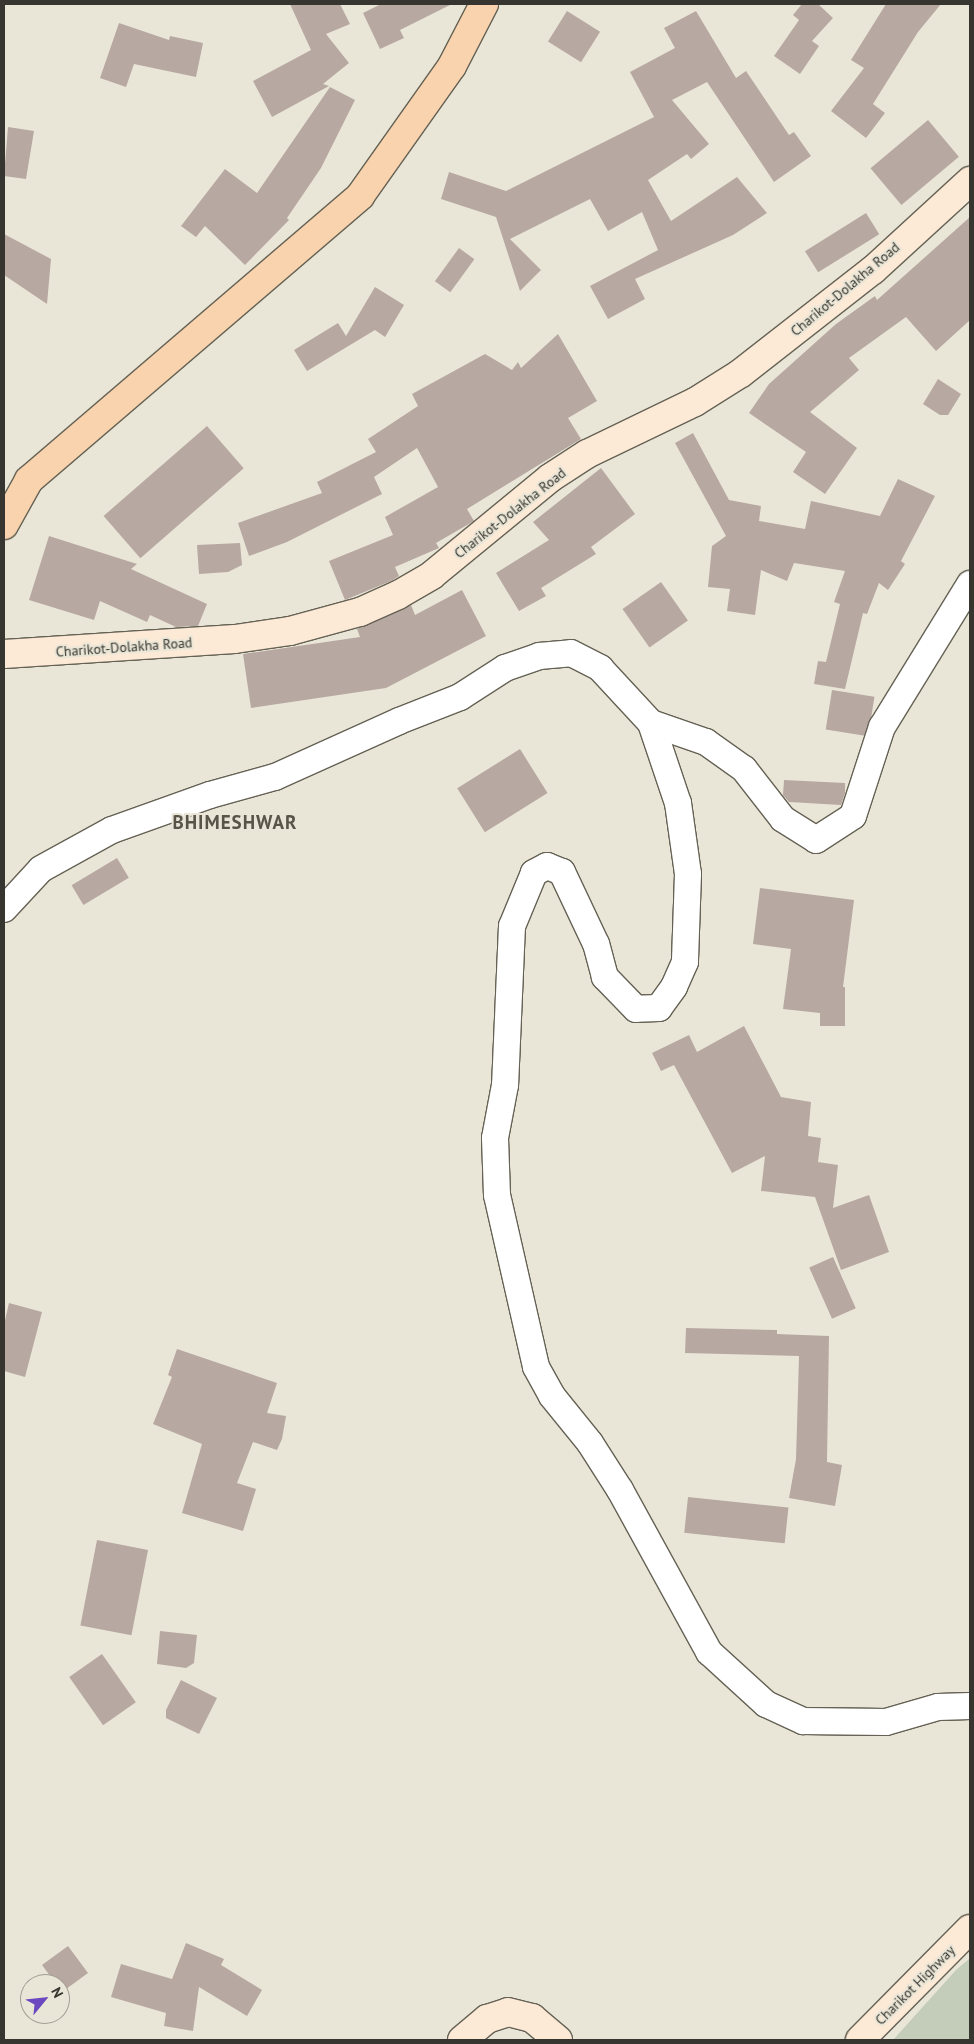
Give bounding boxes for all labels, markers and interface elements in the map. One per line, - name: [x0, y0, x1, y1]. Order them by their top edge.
- street label: Charikot-Dolakha Road: [787, 239, 903, 339]
- street label: Charikot-Dolakha Road: [451, 464, 569, 562]
- street label: Charikot-Dolakha Road: [55, 634, 193, 660]
- district label: BHIMESHWAR: [171, 812, 299, 834]
- street label: Charikot Highway: [872, 1942, 958, 2028]
- north arrow: [20, 1974, 70, 2024]
- text: N: [47, 1984, 67, 2001]

